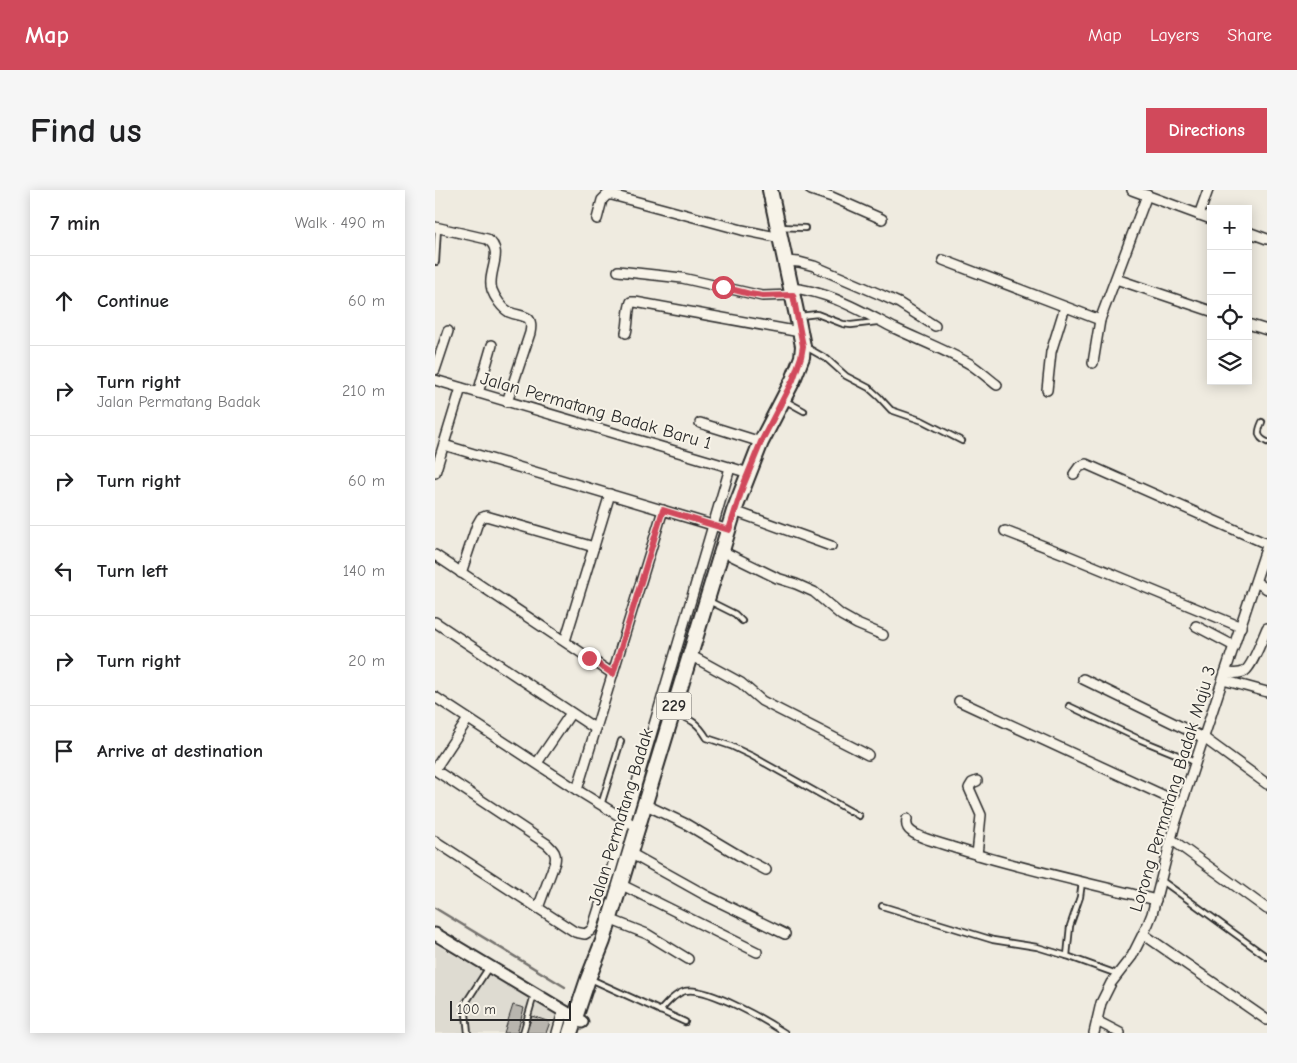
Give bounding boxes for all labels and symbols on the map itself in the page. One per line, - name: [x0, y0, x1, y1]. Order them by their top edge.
- route start: [712, 276, 735, 299]
- street label: Jalan Permatang Badak Baru 1: [478, 368, 714, 454]
- route end: [578, 647, 601, 670]
- street label: Lorong Permatang Badak Maju 3: [1126, 663, 1220, 915]
- road number: 229: [657, 692, 691, 720]
- street label: Jalan Permatang Badak: [584, 726, 658, 908]
- scale bar: [450, 998, 571, 1021]

